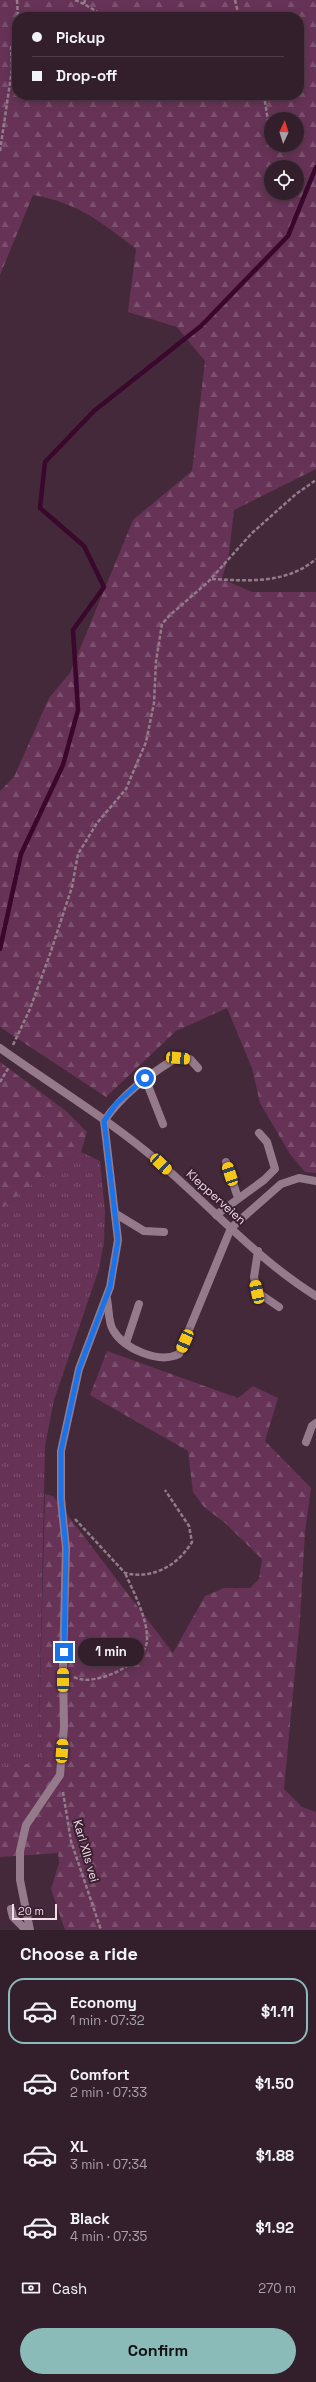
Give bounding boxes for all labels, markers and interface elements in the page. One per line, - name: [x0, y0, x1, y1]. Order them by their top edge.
- text: Pickup: [56, 28, 105, 47]
- text: Drop-off: [56, 66, 117, 85]
- north arrow: [264, 112, 304, 152]
- map controls: [264, 112, 304, 200]
- button: locate: [264, 160, 304, 200]
- car: [166, 1051, 190, 1065]
- route start: [136, 1069, 154, 1087]
- car: [148, 1151, 174, 1177]
- car: [221, 1161, 239, 1187]
- street label: Klepperveien: [183, 1166, 249, 1228]
- car: [249, 1279, 265, 1305]
- car: [175, 1328, 195, 1354]
- callout: 1 min: [78, 1638, 144, 1666]
- route end: [55, 1643, 73, 1661]
- text: 1 min: [95, 1643, 127, 1660]
- car: [57, 1668, 69, 1692]
- car: [55, 1739, 69, 1763]
- street label: Karl XIIs vei: [69, 1818, 103, 1884]
- scale bar: [12, 1902, 57, 1921]
- text: 20 m: [18, 1904, 44, 1918]
- text: Choose a ride: [20, 1942, 138, 1965]
- icon: car: [22, 1993, 58, 2029]
- text: Economy: [70, 1993, 137, 2012]
- text: $1.11: [261, 2002, 294, 2021]
- text: 1 min · 07:32: [70, 2012, 145, 2029]
- icon: car: [22, 2065, 58, 2101]
- text: Comfort: [70, 2065, 130, 2084]
- text: $1.50: [255, 2074, 294, 2093]
- text: 2 min · 07:33: [70, 2084, 147, 2101]
- icon: car: [22, 2137, 58, 2173]
- text: XL: [70, 2137, 88, 2156]
- text: $1.88: [256, 2146, 294, 2165]
- text: 3 min · 07:34: [70, 2156, 147, 2173]
- icon: car: [22, 2209, 58, 2245]
- text: Black: [70, 2209, 110, 2228]
- text: $1.92: [256, 2218, 294, 2237]
- text: 4 min · 07:35: [70, 2228, 147, 2245]
- icon: cash: [20, 2277, 42, 2299]
- text: Cash: [52, 2279, 87, 2298]
- text: 270 m: [258, 2280, 296, 2297]
- button: Confirm: [20, 2328, 296, 2374]

